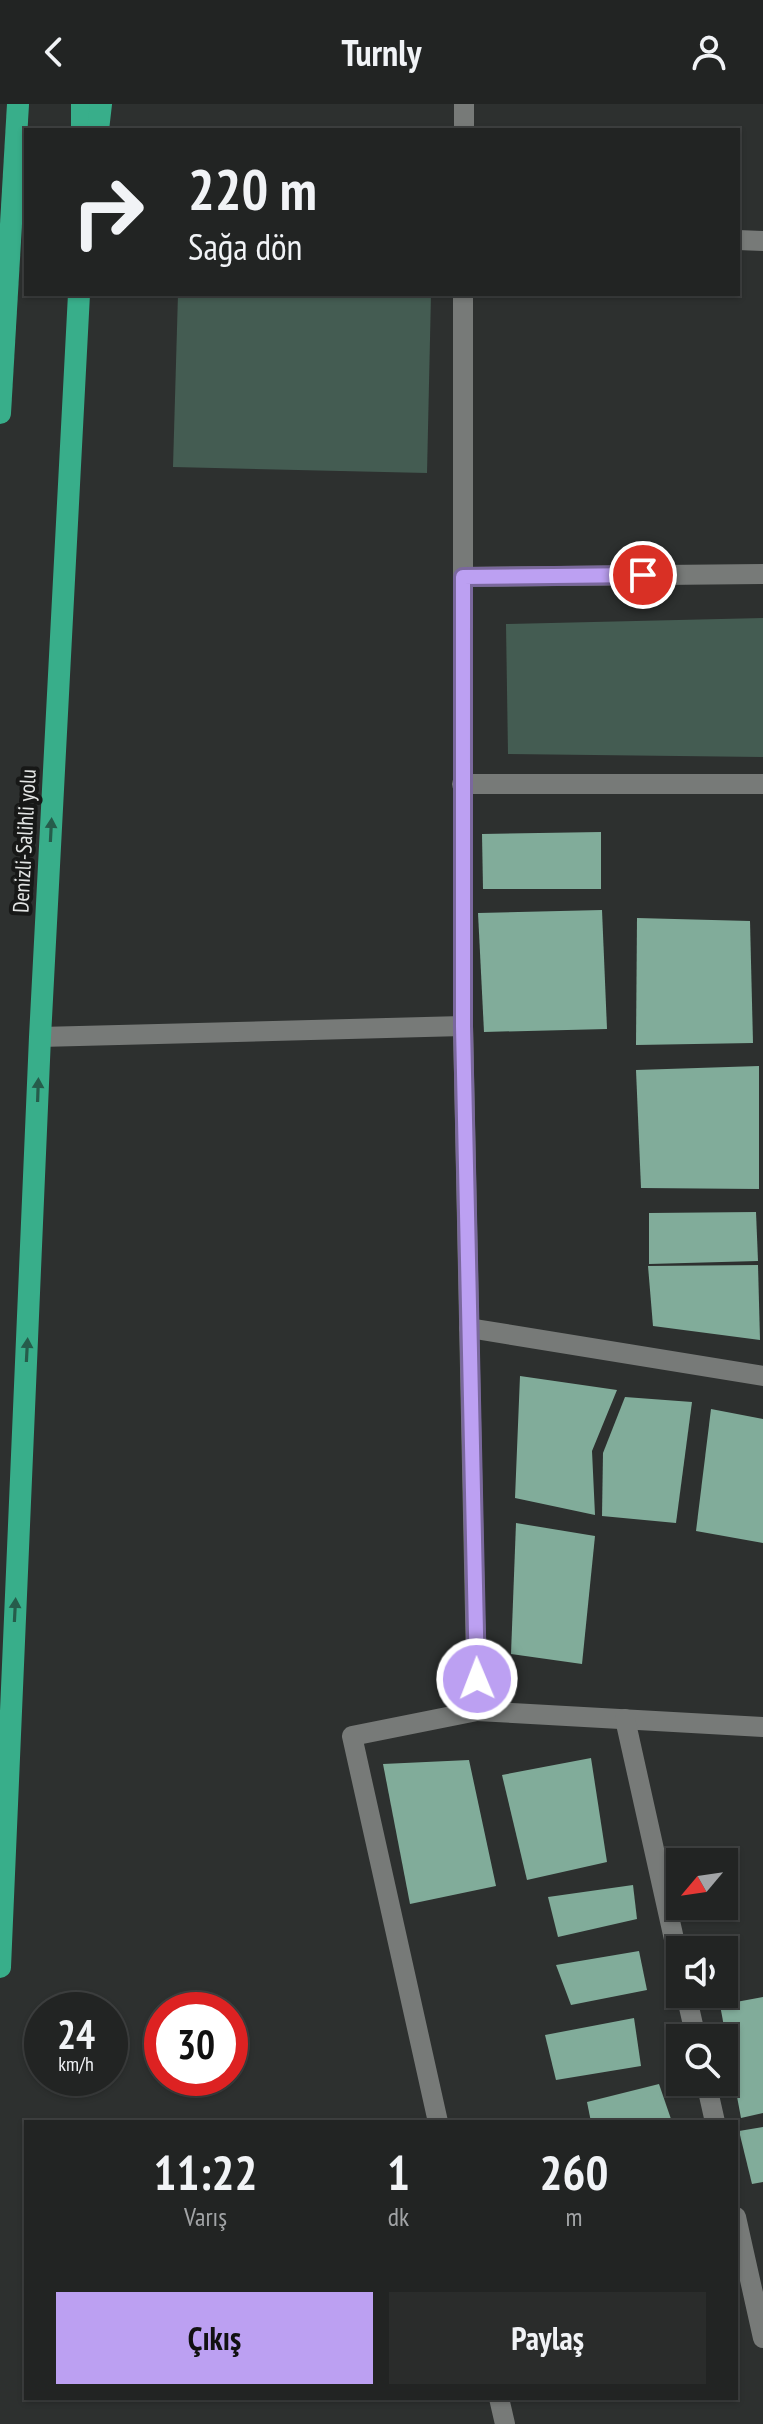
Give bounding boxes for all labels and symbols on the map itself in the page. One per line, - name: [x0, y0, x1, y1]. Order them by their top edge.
- pin: [609, 541, 677, 609]
- street label: Denizli-Salihli yolu: [6, 768, 42, 914]
- one-way arrow: [45, 817, 58, 842]
- one-way arrow: [32, 1077, 45, 1102]
- one-way arrow: [20, 1337, 33, 1362]
- one-way arrow: [9, 1597, 22, 1622]
- position arrow: [435, 1637, 519, 1721]
- north arrow: [666, 1848, 738, 1920]
- speed limit sign: 30: [144, 1992, 248, 2096]

